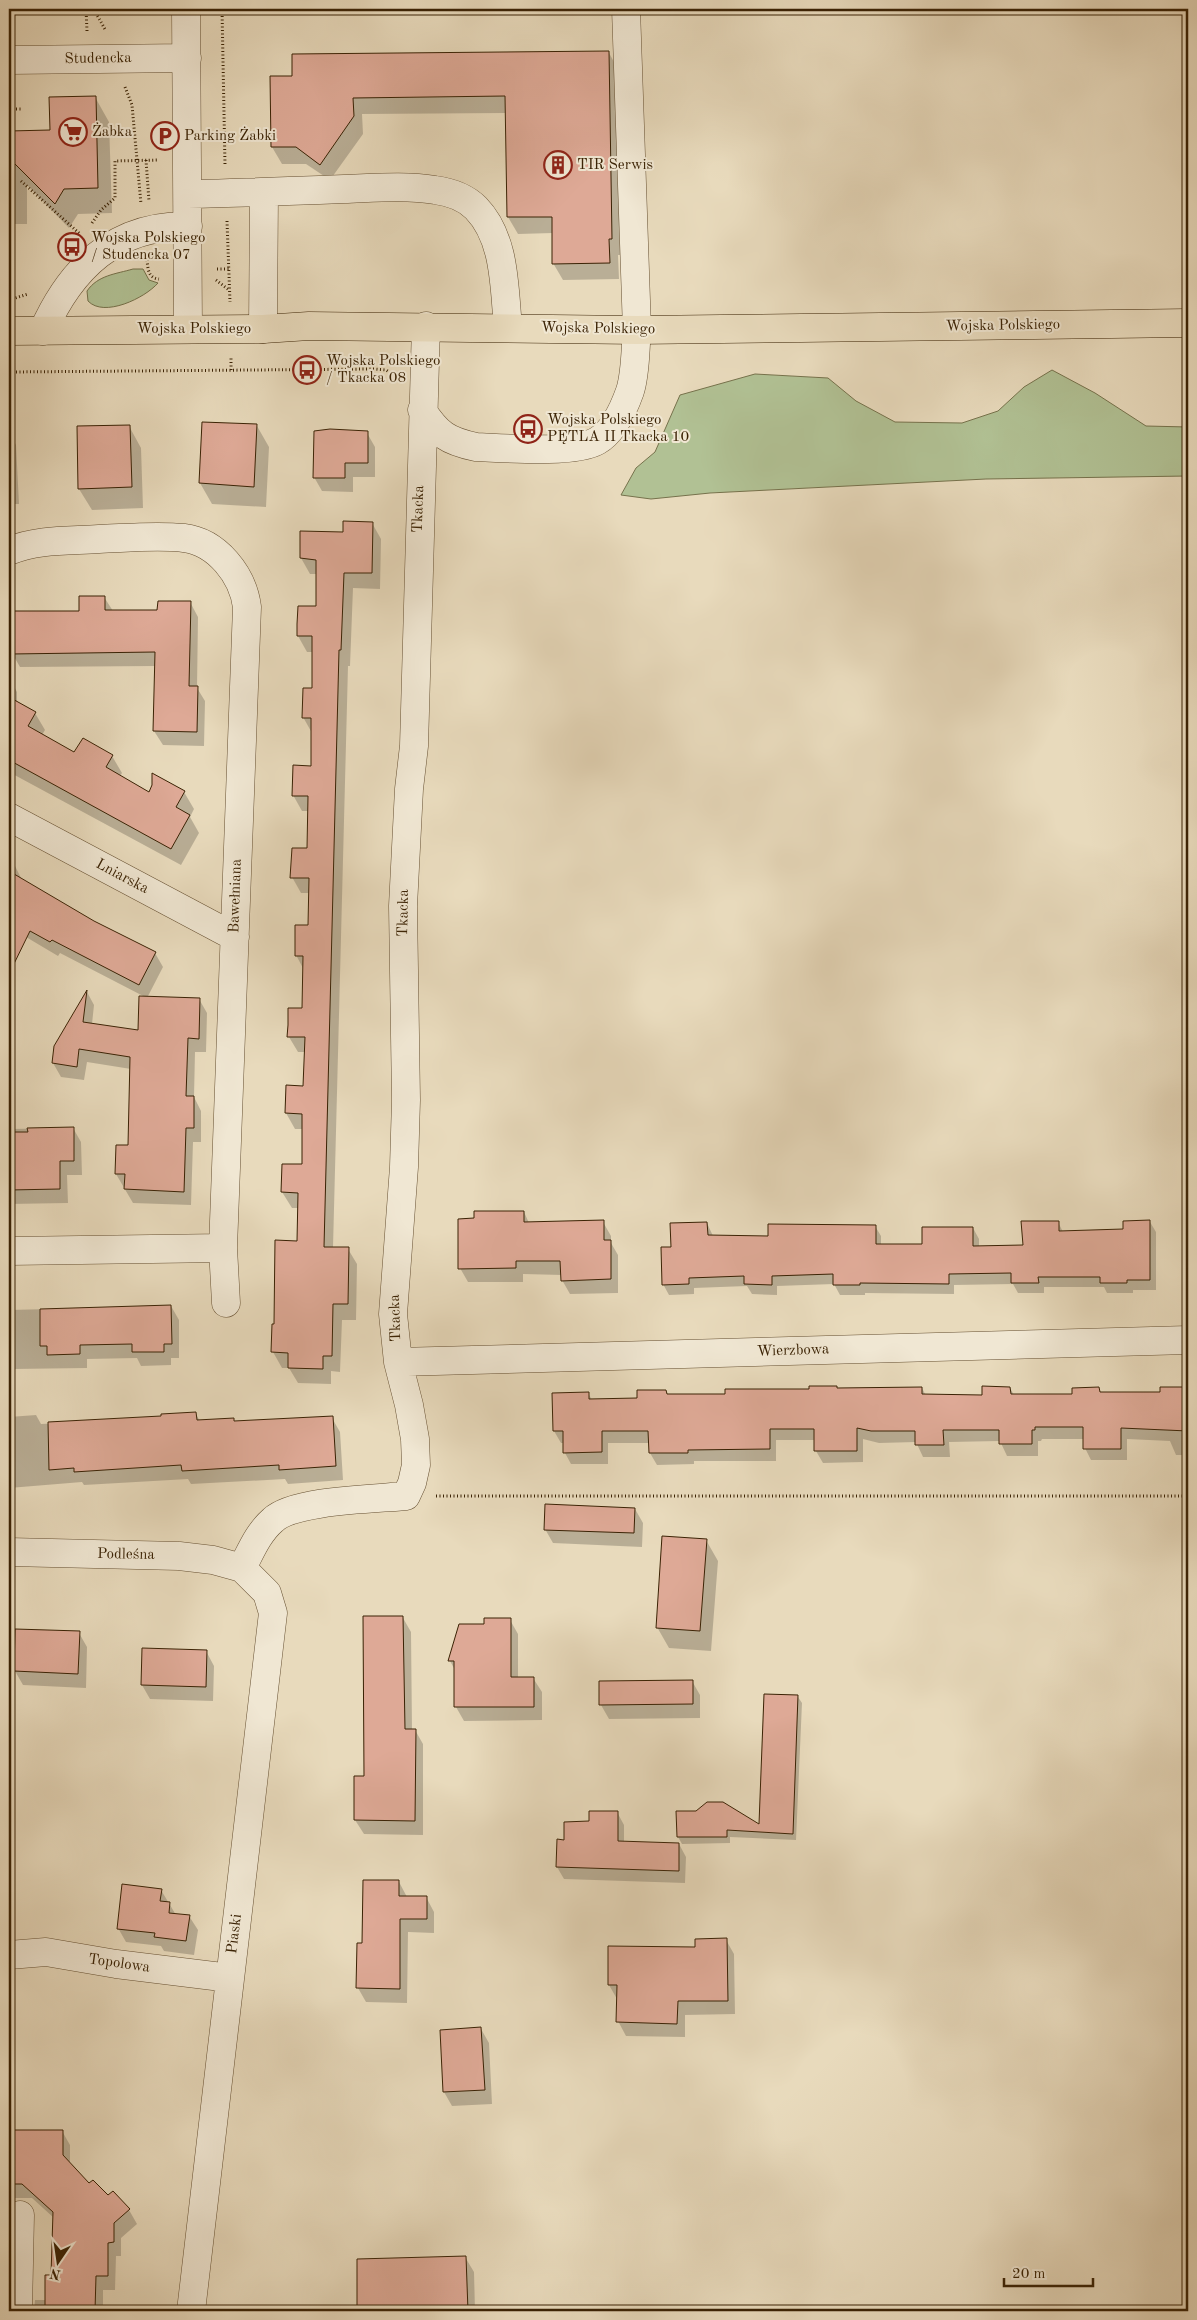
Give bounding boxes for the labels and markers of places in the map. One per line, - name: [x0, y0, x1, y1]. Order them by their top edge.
- supermarket icon: Żabka: [58, 117, 88, 147]
- parking icon: Parking Żabki: [150, 121, 180, 151]
- place label: Żabka: [92, 122, 133, 140]
- place label: Parking Żabki: [184, 126, 276, 144]
- building icon: TIR Serwis: [543, 150, 573, 180]
- place label: TIR Serwis: [577, 158, 653, 173]
- place label: Wojska Polskiego / Studencka 07: [91, 231, 205, 263]
- bus stop icon: Wojska Polskiego / Studencka 07: [57, 232, 87, 262]
- place label: Wojska Polskiego / Tkacka 08: [326, 354, 440, 386]
- bus stop icon: Wojska Polskiego / Tkacka 08: [292, 355, 322, 385]
- place label: Wojska Polskiego PĘTLA II Tkacka 10: [547, 413, 689, 445]
- bus stop icon: Wojska Polskiego PĘTLA II Tkacka 10: [513, 414, 543, 444]

